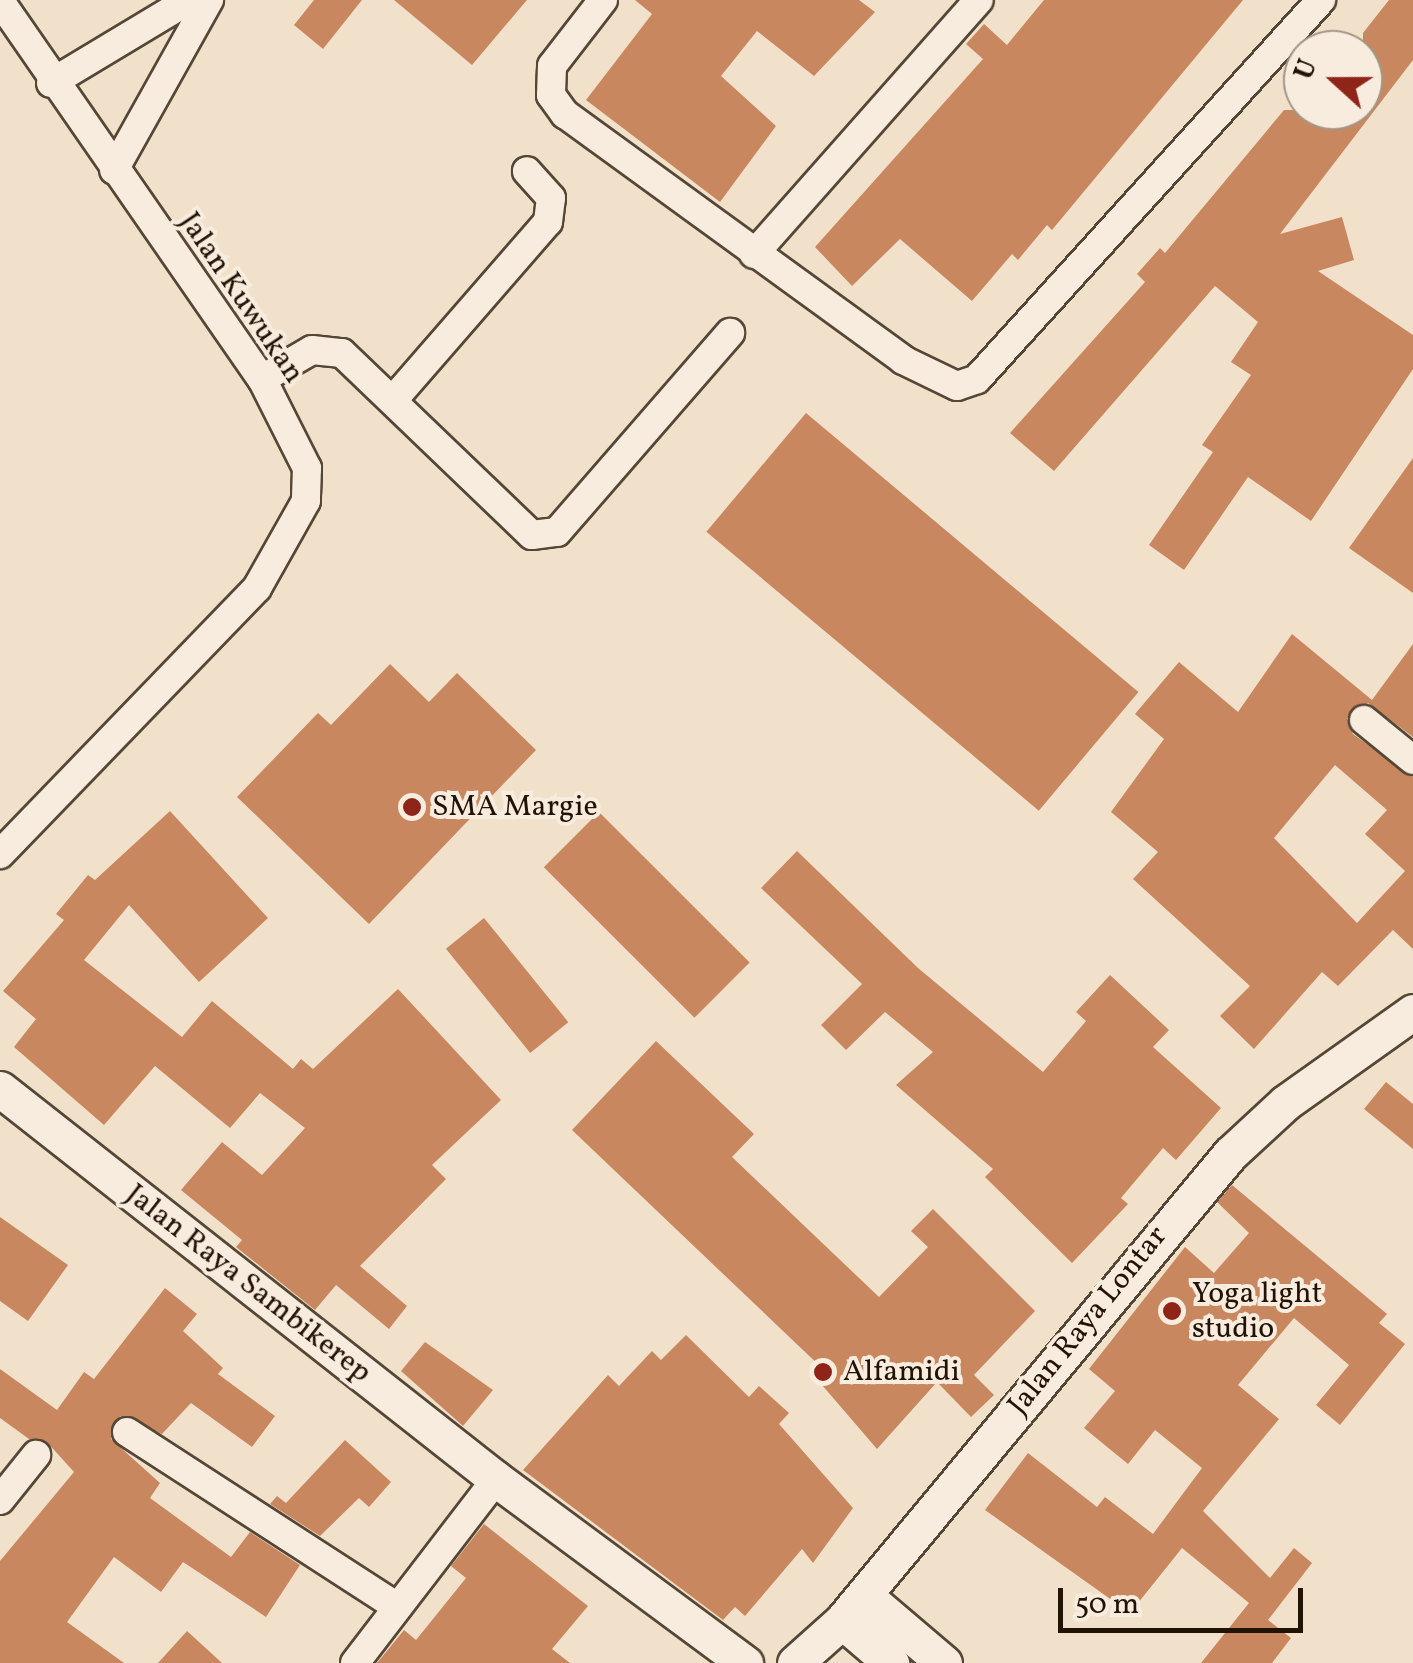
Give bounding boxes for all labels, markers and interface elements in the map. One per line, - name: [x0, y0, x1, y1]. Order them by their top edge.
- north arrow: [1283, 30, 1383, 130]
- text: U: [1285, 54, 1328, 86]
- street label: Jalan Kuwukan: [171, 206, 311, 390]
- place label: SMA Margie: [432, 789, 598, 825]
- marker: SMA Margie: [401, 796, 423, 818]
- street label: Jalan Raya Sambikerep: [118, 1177, 378, 1391]
- street label: Jalan Raya Lontar: [1001, 1219, 1175, 1423]
- place label: Yoga light studio: [1192, 1276, 1322, 1346]
- marker: Yoga light studio: [1161, 1300, 1183, 1322]
- place label: Alfamidi: [843, 1354, 960, 1390]
- marker: Alfamidi: [812, 1361, 834, 1383]
- scale bar: [1063, 1568, 1308, 1630]
- text: 50 m: [1075, 1584, 1139, 1626]

